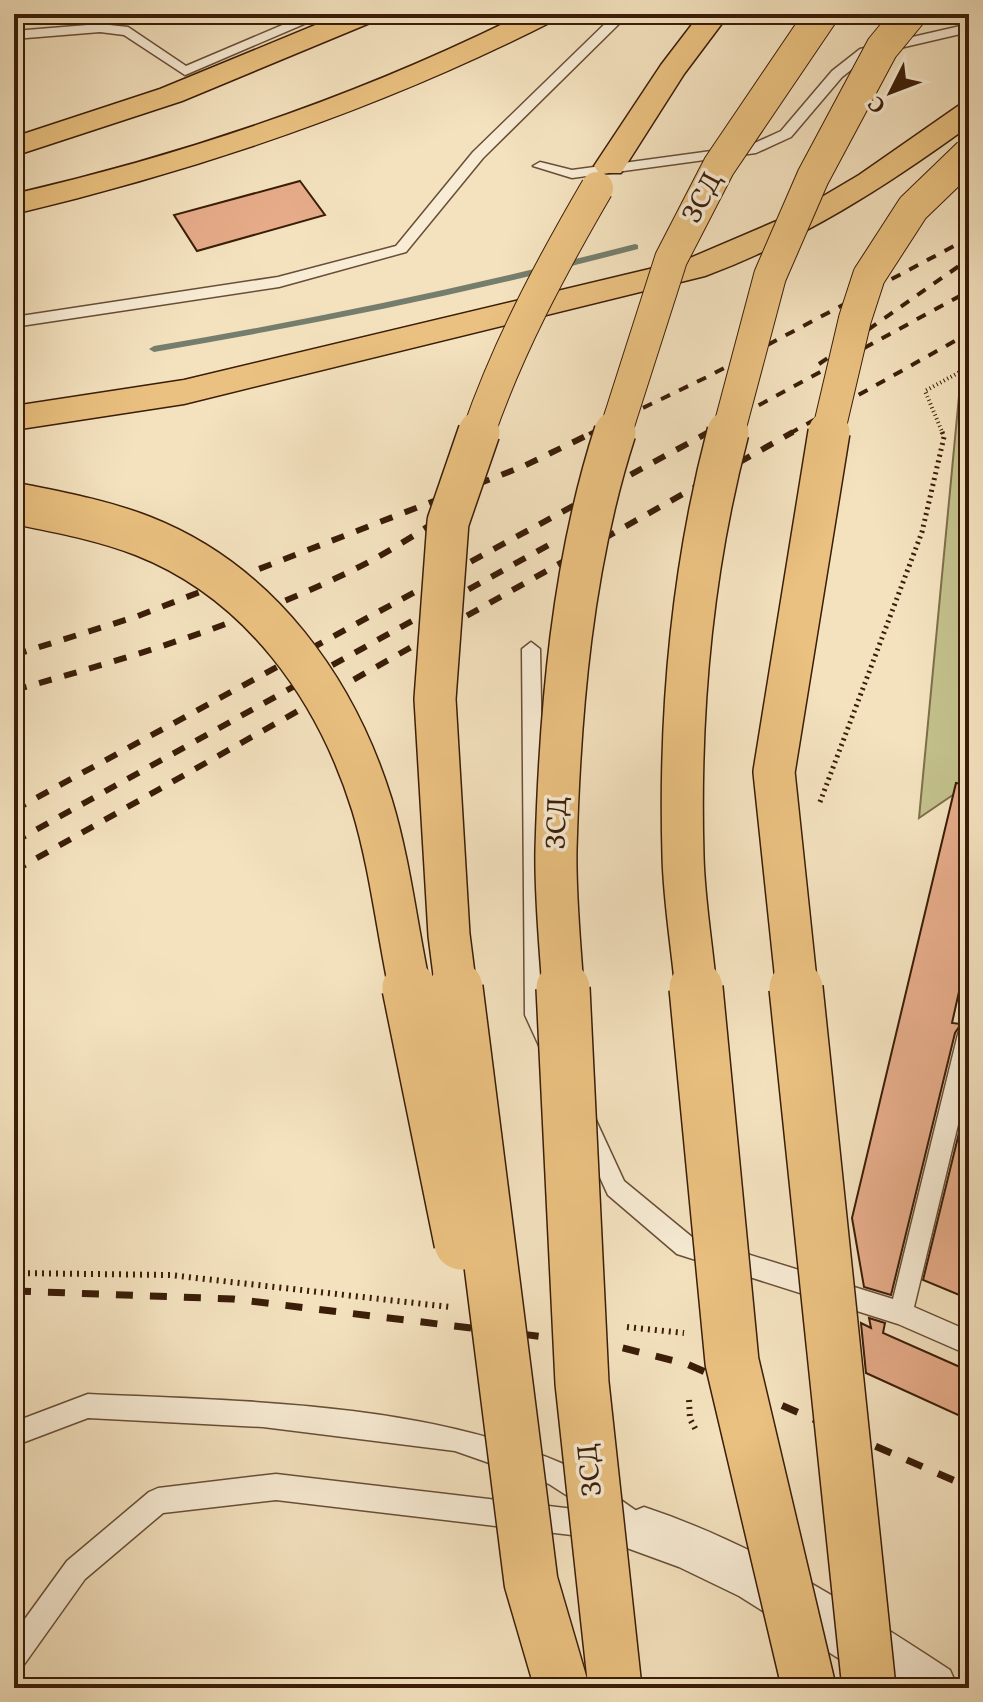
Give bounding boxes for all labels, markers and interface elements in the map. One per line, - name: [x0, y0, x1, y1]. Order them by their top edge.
- north arrow: [851, 52, 931, 132]
- text: С: [862, 88, 894, 119]
- street label: ЗСД: [673, 165, 733, 231]
- street label: ЗСД: [538, 795, 578, 851]
- street label: ЗСД: [569, 1441, 613, 1499]

